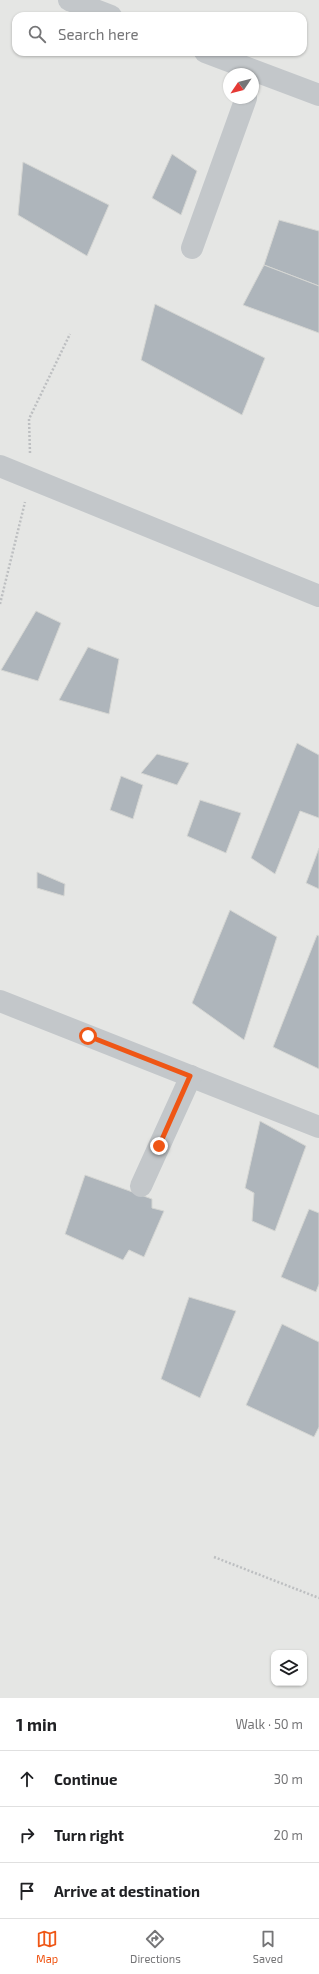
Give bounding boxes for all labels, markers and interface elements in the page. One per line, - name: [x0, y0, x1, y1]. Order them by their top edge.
- search box: [12, 12, 307, 56]
- icon: search: [26, 23, 48, 45]
- text: Search here: [58, 25, 139, 43]
- north arrow: [223, 68, 259, 104]
- route start: [79, 1027, 97, 1045]
- route end: [150, 1137, 168, 1155]
- map controls: [271, 1650, 307, 1686]
- button: layers: [271, 1650, 307, 1686]
- text: 1 min: [16, 1714, 57, 1734]
- text: Walk · 50 m: [235, 1716, 303, 1732]
- icon: ahead: [16, 1768, 38, 1790]
- text: Continue: [54, 1770, 117, 1788]
- text: 30 m: [274, 1771, 303, 1787]
- icon: right: [16, 1824, 38, 1846]
- text: Turn right: [54, 1826, 124, 1844]
- text: 20 m: [274, 1827, 303, 1843]
- icon: arrive: [16, 1880, 38, 1902]
- text: Arrive at destination: [54, 1882, 200, 1900]
- tab: Map: [36, 1928, 58, 1965]
- tab: Directions: [130, 1928, 181, 1965]
- tab: Saved: [253, 1928, 283, 1965]

